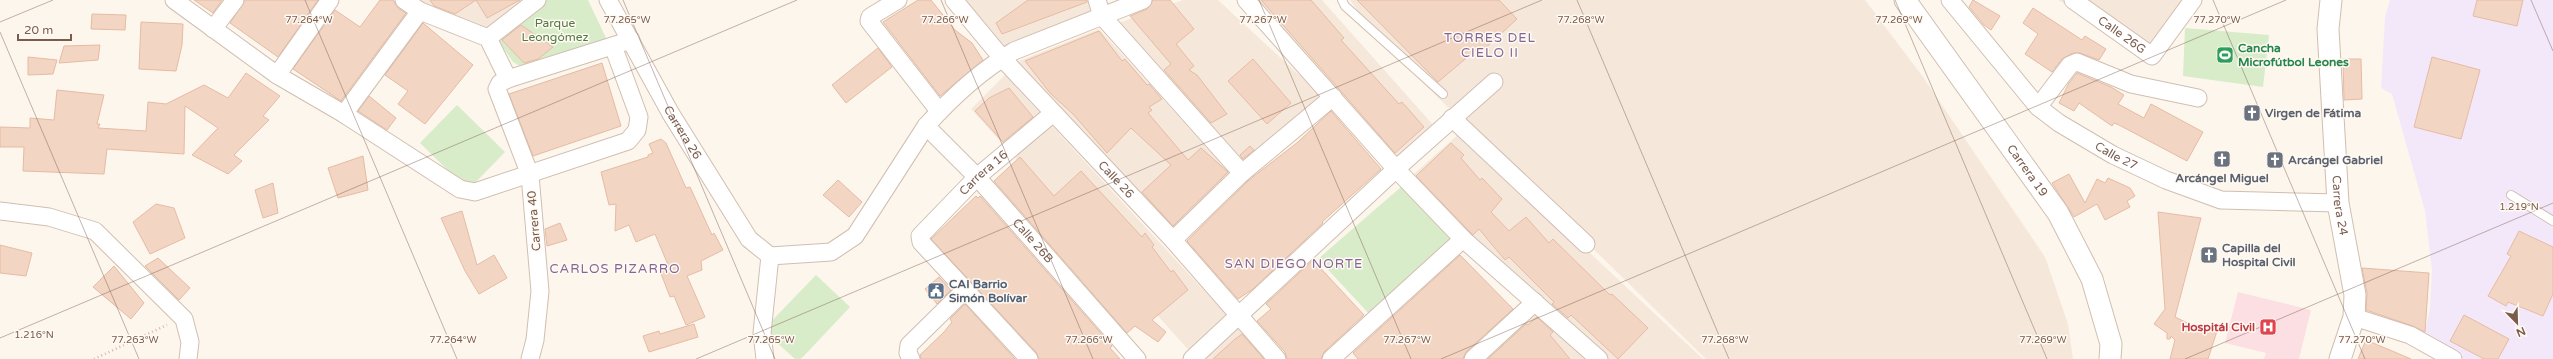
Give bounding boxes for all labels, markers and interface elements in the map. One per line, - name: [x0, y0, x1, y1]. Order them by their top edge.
- street label: Calle 26G: [2095, 13, 2149, 56]
- text: 77.264°W: [285, 14, 333, 26]
- text: 77.265°W: [603, 14, 651, 26]
- text: 77.266°W: [921, 14, 969, 26]
- text: 77.267°W: [1239, 14, 1287, 26]
- text: 77.268°W: [1557, 14, 1605, 26]
- text: 77.269°W: [1875, 14, 1923, 26]
- text: 77.270°W: [2193, 14, 2241, 26]
- scale bar: [18, 16, 71, 42]
- park label: Parque Leongómez: [522, 16, 589, 44]
- text: 20 m: [24, 23, 53, 37]
- district label: TORRES DEL CIELO II: [1444, 30, 1536, 61]
- place label: Cancha Microfútbol Leones: [2238, 41, 2349, 69]
- sports icon: Cancha Microfútbol Leones: [2215, 45, 2235, 65]
- street label: Carrera 26: [661, 103, 704, 162]
- church icon: Virgen de Fátima: [2242, 103, 2262, 123]
- place label: Virgen de Fátima: [2265, 106, 2361, 121]
- street label: Calle 27: [2092, 139, 2140, 173]
- street label: Carrera 19: [2004, 142, 2051, 199]
- street label: Carrera 16: [956, 147, 1011, 198]
- church icon: Arcángel Miguel: [2212, 149, 2232, 169]
- church icon: Arcángel Gabriel: [2265, 150, 2285, 170]
- place label: Arcángel Gabriel: [2288, 153, 2383, 168]
- street label: Calle 26: [1095, 158, 1137, 201]
- place label: Arcángel Miguel: [2175, 171, 2269, 186]
- street label: Carrera 24: [2329, 175, 2351, 237]
- street label: Carrera 40: [524, 190, 544, 252]
- text: 1.219°N: [2499, 201, 2539, 213]
- street label: Calle 26B: [1010, 216, 1056, 266]
- place label: Capilla del Hospital Civil: [2222, 241, 2296, 270]
- church icon: Capilla del Hospital Civil: [2199, 245, 2219, 265]
- district label: SAN DIEGO NORTE: [1225, 256, 1363, 272]
- district label: CARLOS PIZARRO: [550, 261, 680, 277]
- place label: CAI Barrio Simón Bolívar: [949, 277, 1028, 305]
- public building icon: CAI Barrio Simón Bolívar: [926, 281, 946, 301]
- north arrow: [2497, 303, 2537, 343]
- hospital icon: Hospitál Civil: [2258, 317, 2278, 337]
- place label: Hospitál Civil: [2181, 320, 2255, 335]
- text: N: [2514, 324, 2527, 339]
- text: 1.216°N: [14, 329, 54, 341]
- text: 77.263°W: [111, 334, 159, 346]
- text: 77.264°W: [429, 334, 477, 346]
- text: 77.265°W: [747, 334, 795, 346]
- text: 77.266°W: [1065, 334, 1113, 346]
- text: 77.267°W: [1383, 334, 1431, 346]
- text: 77.268°W: [1701, 334, 1749, 346]
- text: 77.269°W: [2019, 334, 2067, 346]
- text: 77.270°W: [2338, 334, 2386, 346]

